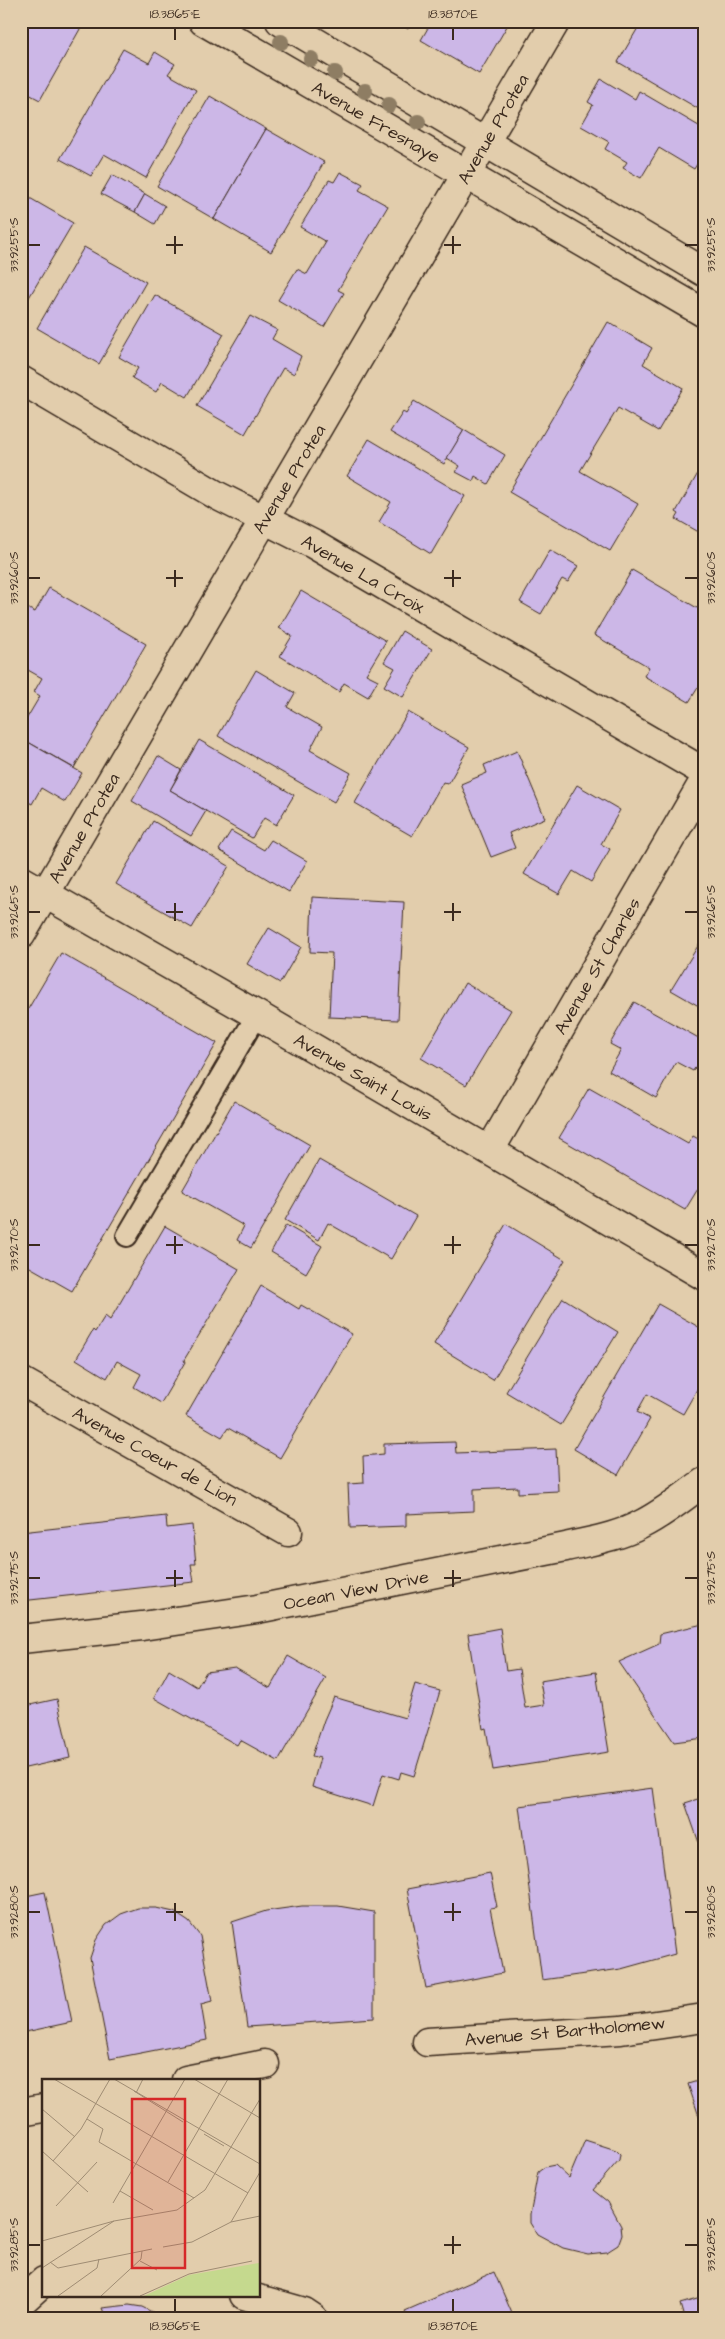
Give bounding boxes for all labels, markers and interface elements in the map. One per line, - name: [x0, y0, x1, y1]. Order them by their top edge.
- text: 18.3865°E: [150, 6, 200, 23]
- text: 18.3870°E: [428, 6, 478, 23]
- street label: Avenue Protea: [452, 70, 535, 189]
- street label: Avenue Fresnaye: [306, 75, 445, 170]
- text: 33.9255°S: [6, 217, 23, 272]
- text: 33.9255°S: [703, 217, 720, 272]
- street label: Avenue Protea: [247, 420, 332, 539]
- street label: Avenue La Croix: [297, 529, 429, 620]
- text: 33.9260°S: [6, 551, 23, 605]
- text: 33.9260°S: [703, 551, 720, 605]
- street label: Avenue Protea: [43, 769, 126, 888]
- text: 33.9265°S: [6, 885, 23, 939]
- text: 33.9265°S: [703, 885, 720, 939]
- street label: Avenue St Charles: [548, 893, 647, 1039]
- street label: Avenue Saint Louis: [289, 1028, 437, 1127]
- text: 33.9270°S: [6, 1218, 23, 1271]
- text: 33.9270°S: [703, 1218, 720, 1271]
- street label: Avenue Coeur de Lion: [68, 1401, 242, 1512]
- text: 33.9275°S: [6, 1551, 23, 1605]
- text: 33.9275°S: [703, 1551, 720, 1605]
- street label: Ocean View Drive: [281, 1564, 431, 1617]
- text: 33.9280°S: [6, 1885, 23, 1939]
- text: 33.9280°S: [703, 1885, 720, 1939]
- street label: Avenue St Bartholomew: [464, 2010, 666, 2053]
- inset map: [42, 2079, 260, 2296]
- text: 33.9285°S: [6, 2218, 23, 2272]
- text: 33.9285°S: [703, 2218, 720, 2272]
- text: 18.3865°E: [150, 2318, 200, 2335]
- text: 18.3870°E: [428, 2318, 478, 2335]

